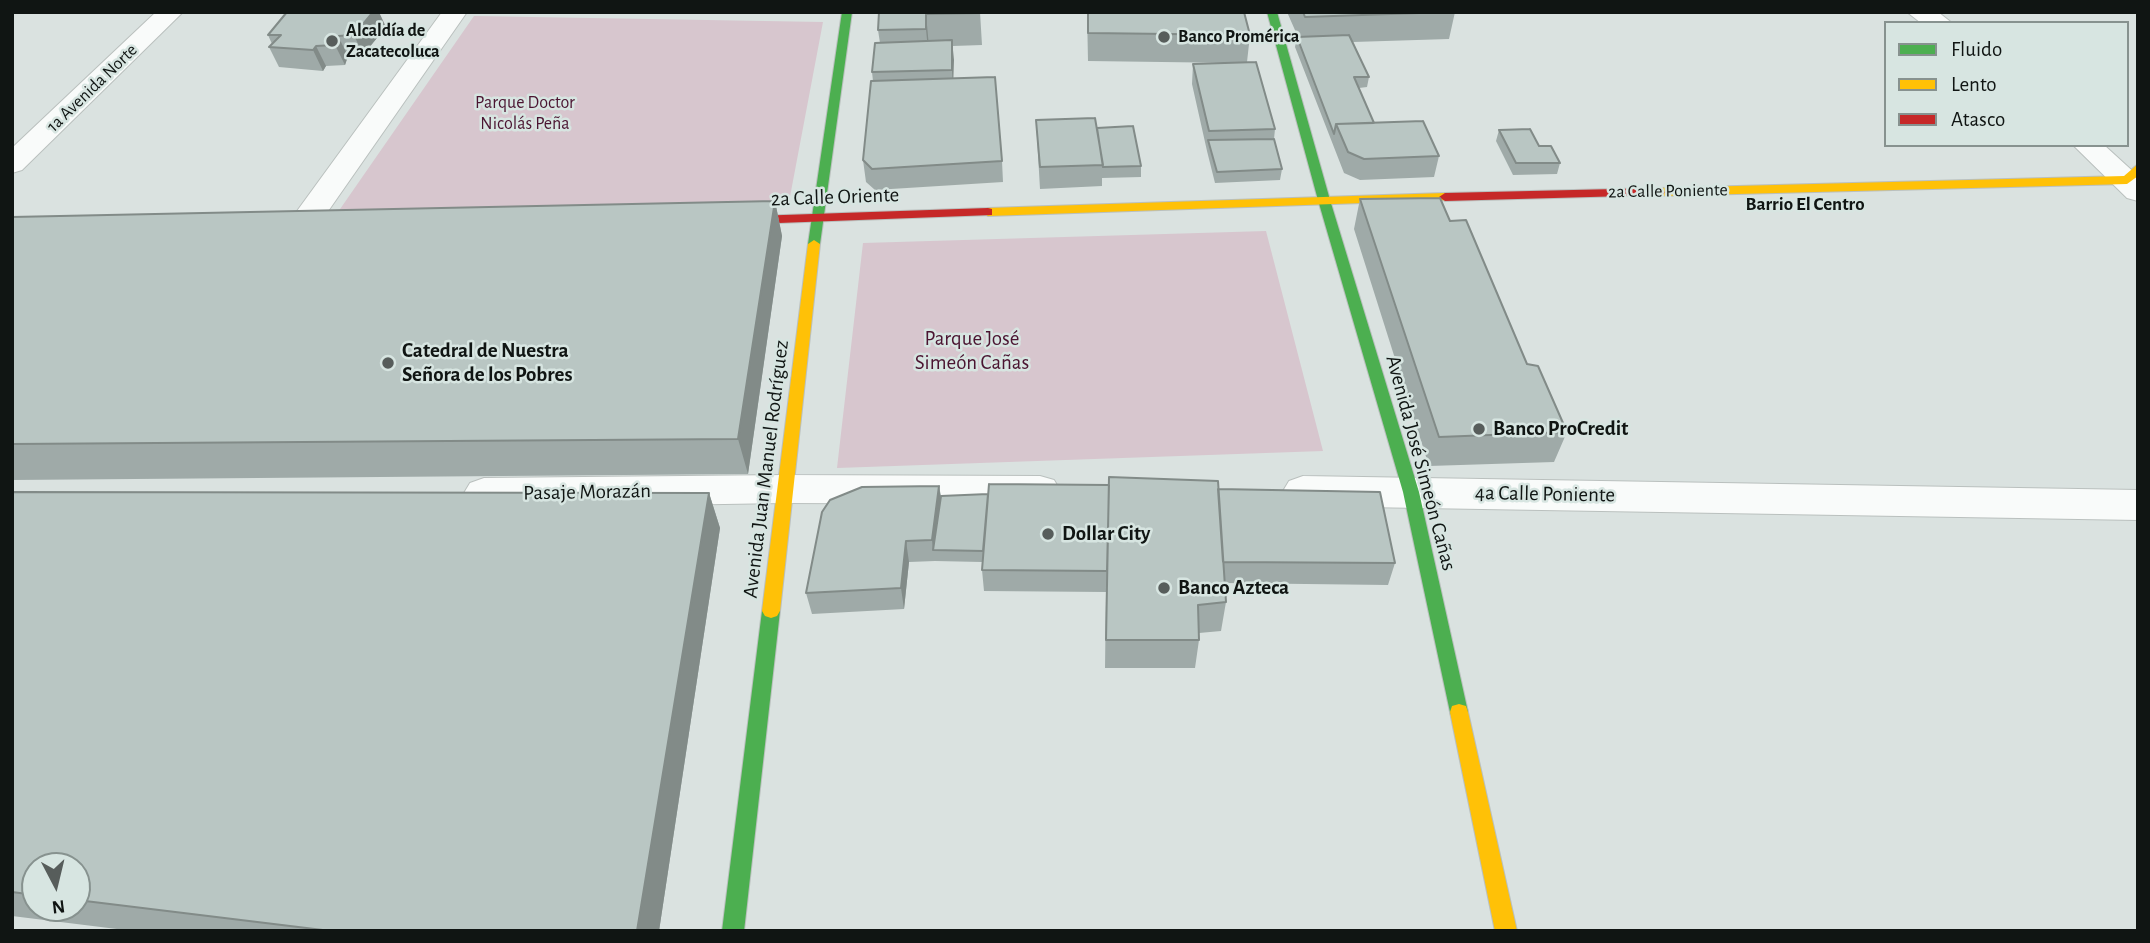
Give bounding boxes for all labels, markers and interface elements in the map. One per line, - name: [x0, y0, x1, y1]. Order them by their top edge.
- place label: Alcaldía de Zacatecoluca: [346, 20, 440, 62]
- legend: [1884, 21, 2129, 147]
- place label: Banco Promérica: [1178, 26, 1299, 48]
- marker: Banco Promérica: [1156, 29, 1172, 45]
- marker: Alcaldía de Zacatecoluca: [324, 33, 340, 49]
- street label: 1a Avenida Norte: [42, 39, 142, 137]
- text: Fluido: [1951, 39, 2002, 60]
- text: Lento: [1951, 74, 1997, 95]
- park label: Parque Doctor Nicolás Peña: [475, 92, 575, 134]
- text: Atasco: [1951, 109, 2005, 130]
- street label: 2a Calle Poniente: [1608, 179, 1728, 203]
- street label: 2a Calle Oriente: [770, 182, 900, 212]
- district label: Barrio El Centro: [1745, 193, 1865, 215]
- park label: Parque José Simeón Cañas: [915, 326, 1029, 376]
- place label: Catedral de Nuestra Señora de los Pobres: [402, 338, 572, 388]
- street label: Avenida Juan Manuel Rodríguez: [738, 339, 794, 599]
- street label: Avenida José Simeón Cañas: [1380, 353, 1462, 573]
- marker: Catedral de Nuestra Señora de los Pobres: [380, 355, 396, 371]
- place label: Banco ProCredit: [1493, 416, 1628, 442]
- marker: Banco ProCredit: [1471, 421, 1487, 437]
- street label: Pasaje Morazán: [523, 478, 651, 506]
- street label: 4a Calle Poniente: [1475, 480, 1615, 508]
- place label: Dollar City: [1062, 521, 1150, 547]
- marker: Dollar City: [1040, 526, 1056, 542]
- place label: Banco Azteca: [1178, 575, 1289, 601]
- marker: Banco Azteca: [1156, 580, 1172, 596]
- north arrow: [21, 852, 91, 922]
- text: N: [51, 896, 66, 917]

